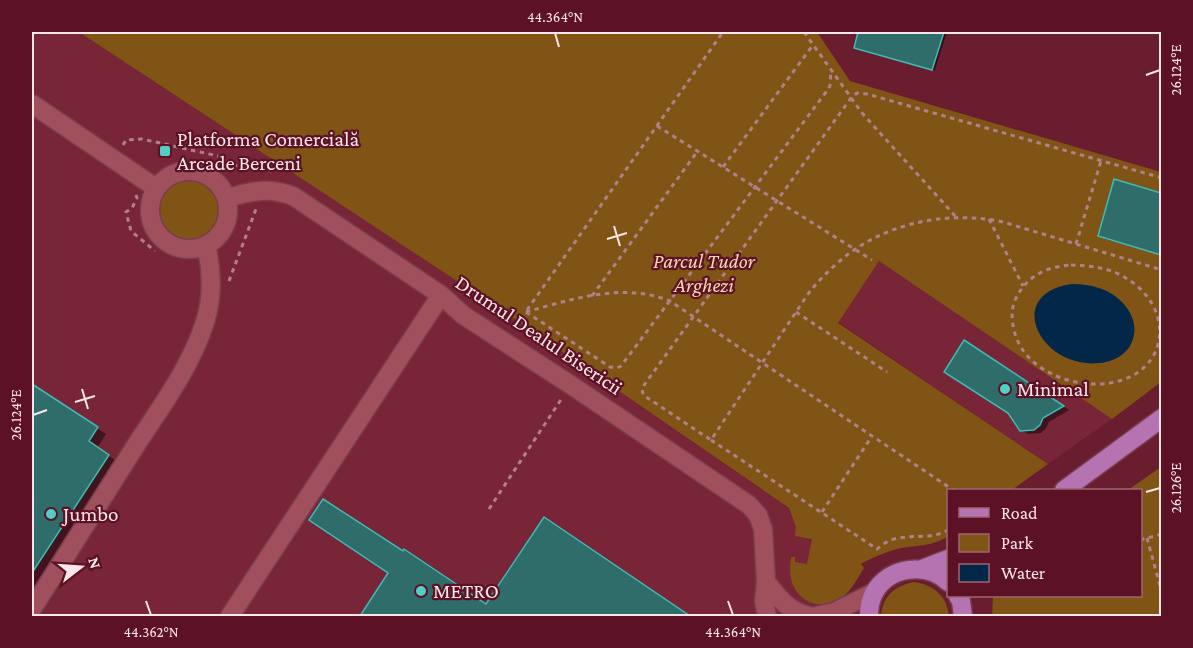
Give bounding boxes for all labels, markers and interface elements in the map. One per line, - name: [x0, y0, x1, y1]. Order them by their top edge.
- text: 44.364°N: [527, 9, 583, 25]
- text: 26.124°E: [1168, 44, 1184, 96]
- place label: Platforma Comercială Arcade Berceni: [177, 127, 360, 175]
- marker: Platforma Comercială Arcade Berceni: [158, 144, 172, 158]
- park label: Parcul Tudor Arghezi: [653, 249, 756, 297]
- street label: Drumul Dealul Bisericii: [451, 270, 627, 400]
- place label: Minimal: [1017, 377, 1089, 401]
- marker: Minimal: [998, 382, 1012, 396]
- text: 26.124°E: [8, 389, 24, 441]
- text: 26.126°E: [1168, 463, 1184, 513]
- legend: [947, 489, 1142, 597]
- place label: Jumbo: [61, 502, 119, 526]
- text: Road: [1001, 503, 1038, 523]
- marker: Jumbo: [44, 507, 58, 521]
- text: Park: [1001, 533, 1033, 553]
- north arrow: [51, 537, 111, 597]
- text: N: [85, 555, 105, 571]
- text: Water: [1001, 563, 1046, 583]
- place label: METRO: [433, 579, 499, 603]
- marker: METRO: [414, 584, 428, 598]
- text: 44.362°N: [123, 624, 179, 640]
- text: 44.364°N: [705, 624, 761, 640]

